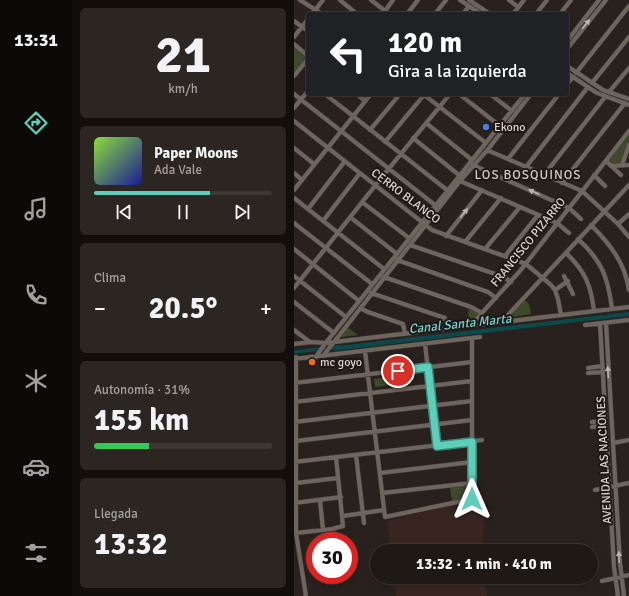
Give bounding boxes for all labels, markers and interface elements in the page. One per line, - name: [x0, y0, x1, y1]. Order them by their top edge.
- one-way arrow: [582, 19, 591, 30]
- text: 21: [155, 23, 211, 87]
- text: 120 m: [388, 26, 462, 60]
- icon: left: [322, 28, 374, 80]
- text: 13:31: [14, 29, 58, 51]
- text: Gira a la izquierda: [388, 60, 527, 82]
- text: km/h: [168, 81, 198, 97]
- icon: directions: [22, 109, 50, 137]
- place label: Ekono: [494, 120, 526, 135]
- marker: Ekono: [481, 122, 491, 132]
- text: Paper Moons: [154, 144, 238, 162]
- text: Ada Vale: [154, 162, 202, 178]
- street label: CERRO BLANCO: [368, 166, 443, 227]
- district label: LOS BOSQUINOS: [474, 167, 582, 183]
- one-way arrow: [528, 189, 539, 195]
- icon: music: [22, 195, 50, 223]
- street label: FRANCISCO PIZARRO: [488, 195, 569, 290]
- icon: previous: [113, 201, 135, 223]
- icon: pause: [172, 201, 194, 223]
- icon: next: [231, 201, 253, 223]
- one-way arrow: [460, 207, 468, 218]
- text: Clima: [94, 270, 126, 286]
- icon: phone: [22, 281, 50, 309]
- text: 20.5°: [148, 290, 218, 327]
- text: −: [94, 295, 106, 322]
- text: +: [260, 295, 272, 322]
- water label: Canal Santa Marta: [408, 311, 513, 337]
- pin: [381, 354, 415, 388]
- place label: mc goyo: [320, 355, 362, 370]
- marker: mc goyo: [307, 357, 317, 367]
- icon: arrive: [387, 360, 409, 382]
- one-way arrow: [605, 366, 612, 378]
- icon: climate: [22, 367, 50, 395]
- text: Autonomía · 31%: [94, 382, 190, 398]
- street label: AVENIDA LAS NACIONES: [594, 395, 615, 524]
- text: 155 km: [94, 402, 189, 439]
- icon: car: [22, 453, 50, 481]
- position arrow: [451, 478, 493, 520]
- text: Llegada: [94, 506, 138, 522]
- text: 13:32: [94, 526, 168, 563]
- speed limit sign: 30: [306, 532, 358, 584]
- icon: filters: [22, 539, 50, 567]
- one-way arrow: [616, 551, 623, 563]
- text: 13:32 · 1 min · 410 m: [416, 555, 552, 573]

